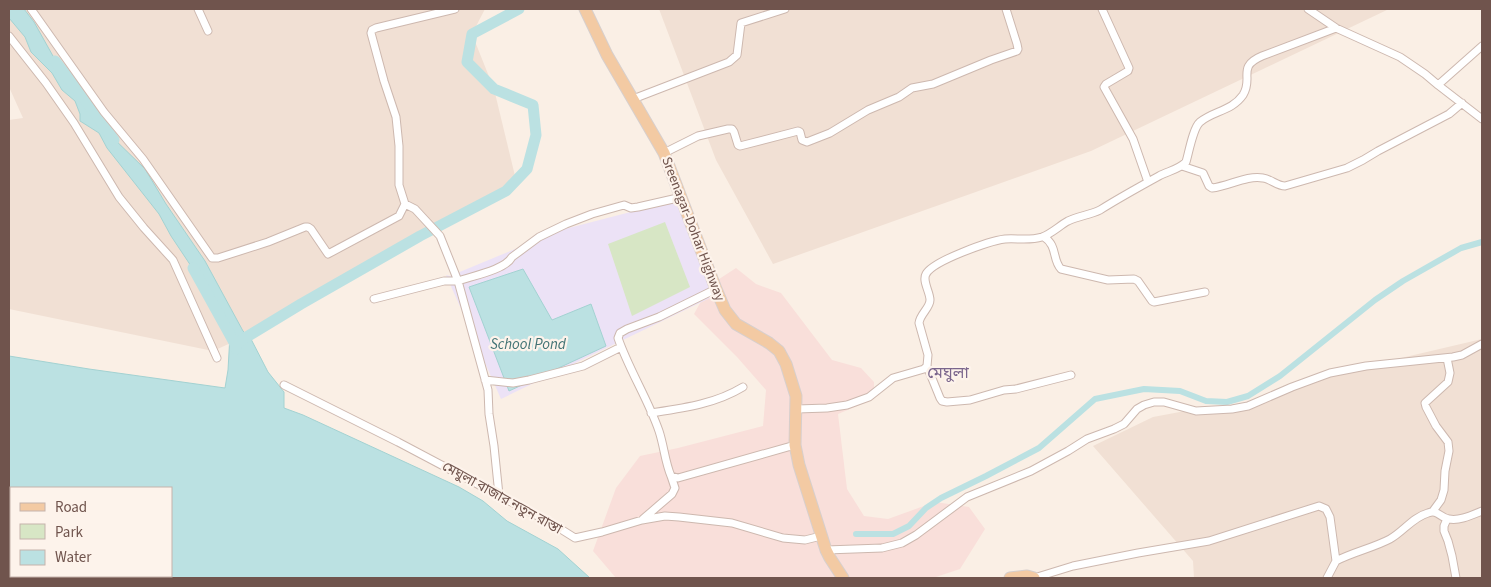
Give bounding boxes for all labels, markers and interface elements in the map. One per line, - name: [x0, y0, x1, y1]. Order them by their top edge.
- street label: Sreenagar-Dohar Highway: [656, 154, 730, 304]
- water label: School Pond: [490, 334, 567, 355]
- district label: মেঘুলা: [927, 362, 969, 384]
- street label: মেঘুলা বাজার নতুন রাস্তা: [438, 457, 566, 539]
- legend: [10, 487, 172, 577]
- text: Road: [55, 497, 87, 518]
- text: Park: [55, 522, 84, 543]
- text: Water: [55, 547, 92, 568]

